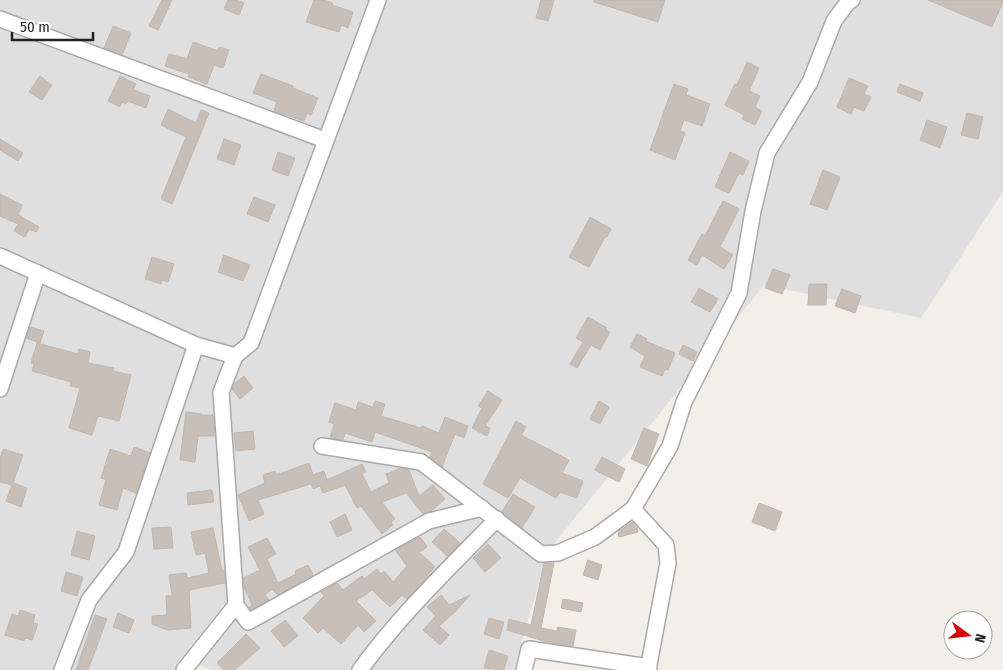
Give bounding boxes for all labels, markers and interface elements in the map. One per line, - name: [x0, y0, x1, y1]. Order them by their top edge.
- scale bar: [12, 10, 94, 42]
- text: 50 m: [20, 18, 50, 36]
- north arrow: [943, 610, 993, 660]
- text: N: [971, 632, 989, 644]

